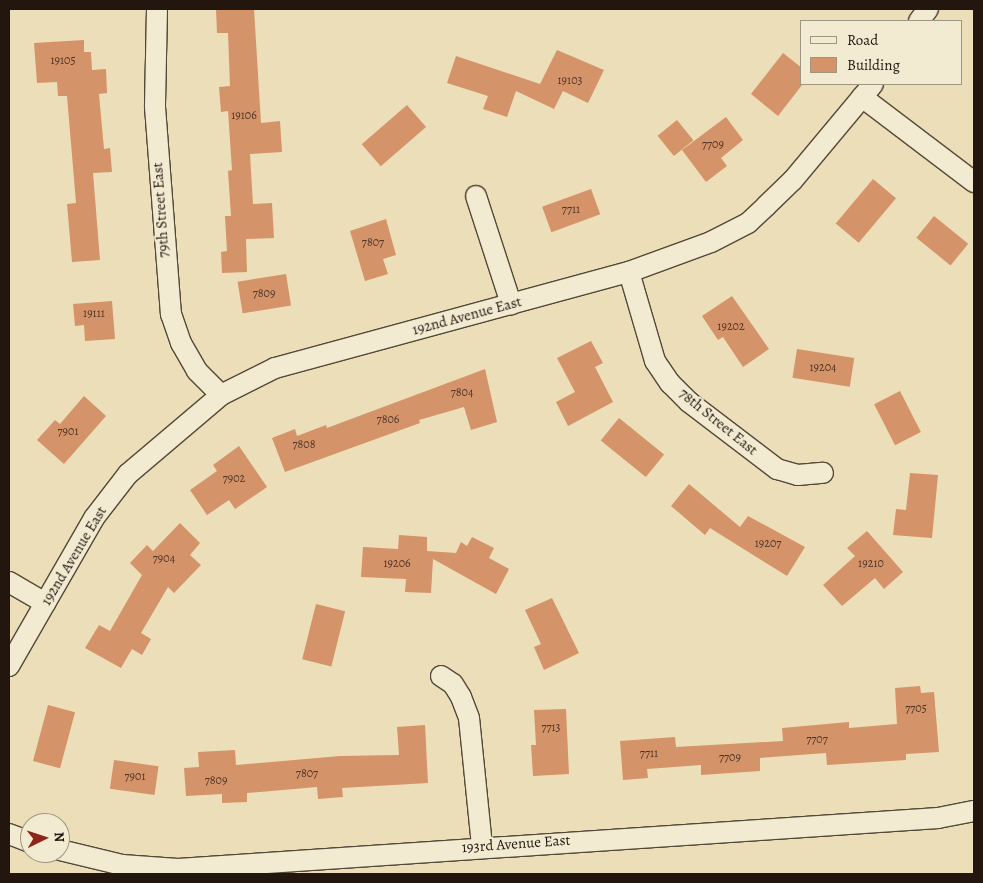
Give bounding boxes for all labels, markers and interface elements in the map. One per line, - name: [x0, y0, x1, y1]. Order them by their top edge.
- legend: [800, 20, 963, 85]
- text: Road: [847, 30, 878, 50]
- house number: 19105: [50, 54, 76, 68]
- text: Building: [847, 55, 900, 75]
- house number: 19103: [557, 74, 583, 88]
- house number: 19106: [231, 109, 257, 123]
- house number: 7709: [702, 138, 724, 152]
- street label: 79th Street East: [149, 162, 173, 258]
- house number: 7711: [562, 203, 580, 217]
- house number: 7807: [362, 236, 384, 250]
- house number: 7809: [253, 287, 275, 301]
- street label: 192nd Avenue East: [410, 293, 524, 339]
- house number: 19111: [83, 307, 105, 321]
- house number: 19202: [717, 320, 745, 334]
- house number: 19204: [809, 361, 837, 375]
- street label: 78th Street East: [675, 385, 761, 459]
- house number: 7804: [451, 386, 473, 400]
- house number: 7806: [377, 413, 399, 427]
- house number: 7901: [58, 425, 78, 439]
- house number: 7808: [292, 438, 316, 452]
- house number: 7902: [223, 472, 245, 486]
- street label: 192nd Avenue East: [37, 503, 111, 609]
- house number: 19207: [755, 537, 781, 551]
- house number: 7904: [153, 552, 175, 566]
- house number: 19206: [383, 557, 411, 571]
- house number: 19210: [858, 557, 884, 571]
- house number: 7705: [905, 702, 927, 716]
- house number: 7713: [541, 721, 561, 735]
- house number: 7707: [806, 733, 828, 747]
- house number: 7711: [640, 747, 658, 761]
- house number: 7709: [719, 751, 741, 765]
- house number: 7807: [296, 767, 318, 781]
- house number: 7901: [125, 770, 145, 784]
- house number: 7809: [205, 774, 227, 788]
- north arrow: [20, 813, 70, 863]
- text: N: [50, 831, 69, 843]
- street label: 193rd Avenue East: [461, 831, 571, 857]

